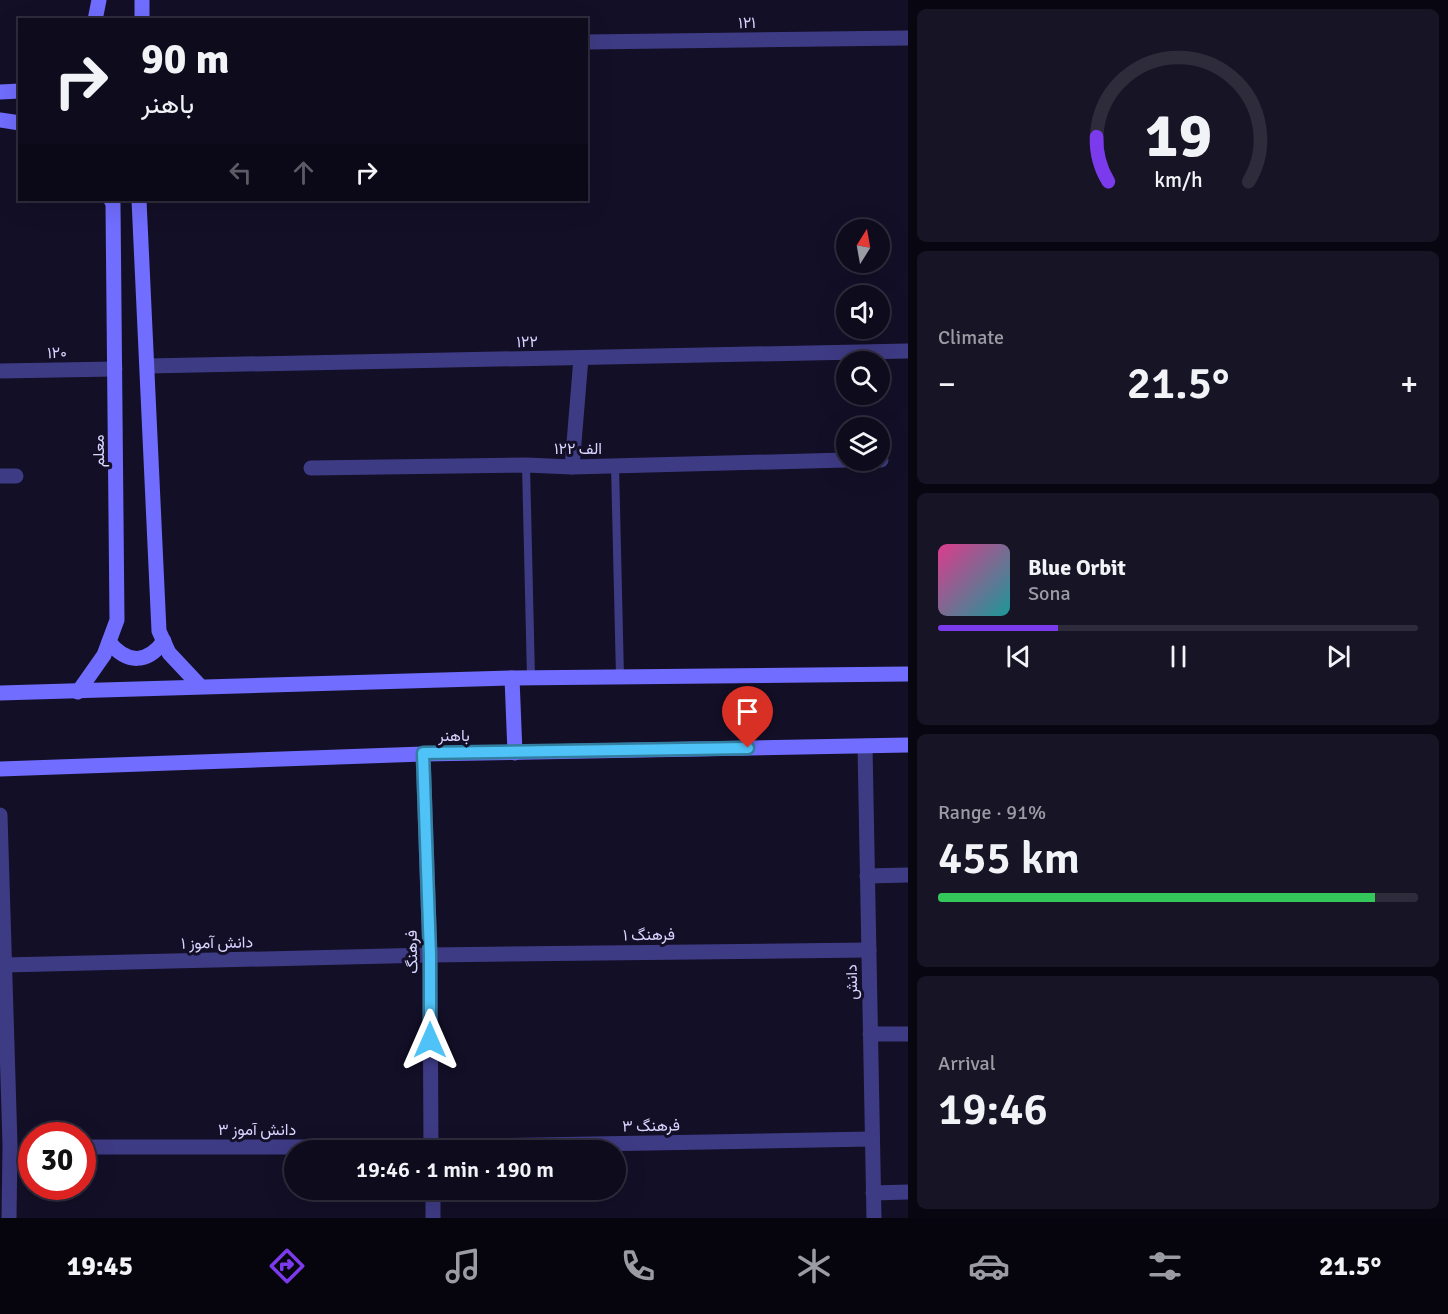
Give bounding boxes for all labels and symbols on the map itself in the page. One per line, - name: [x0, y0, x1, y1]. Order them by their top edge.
- street label: ۱۲۱: [738, 13, 756, 33]
- north arrow: [836, 219, 890, 273]
- street label: ۱۲۲: [516, 332, 538, 352]
- street label: ۱۲۰: [47, 343, 67, 363]
- street label: معلم: [89, 434, 109, 468]
- street label: ۱۲۲ الف: [554, 439, 602, 459]
- pin: [722, 686, 773, 748]
- street label: باهنر: [437, 726, 470, 746]
- street label: فرهنگ ۱: [623, 925, 675, 945]
- street label: فرهنگ: [402, 930, 422, 974]
- street label: دانش آموز ۱: [181, 932, 253, 954]
- street label: دانش: [842, 964, 862, 1000]
- position arrow: [398, 1008, 462, 1072]
- street label: فرهنگ ۳: [622, 1115, 680, 1137]
- street label: دانش آموز ۳: [218, 1120, 296, 1140]
- speed limit sign: 30: [18, 1122, 96, 1200]

